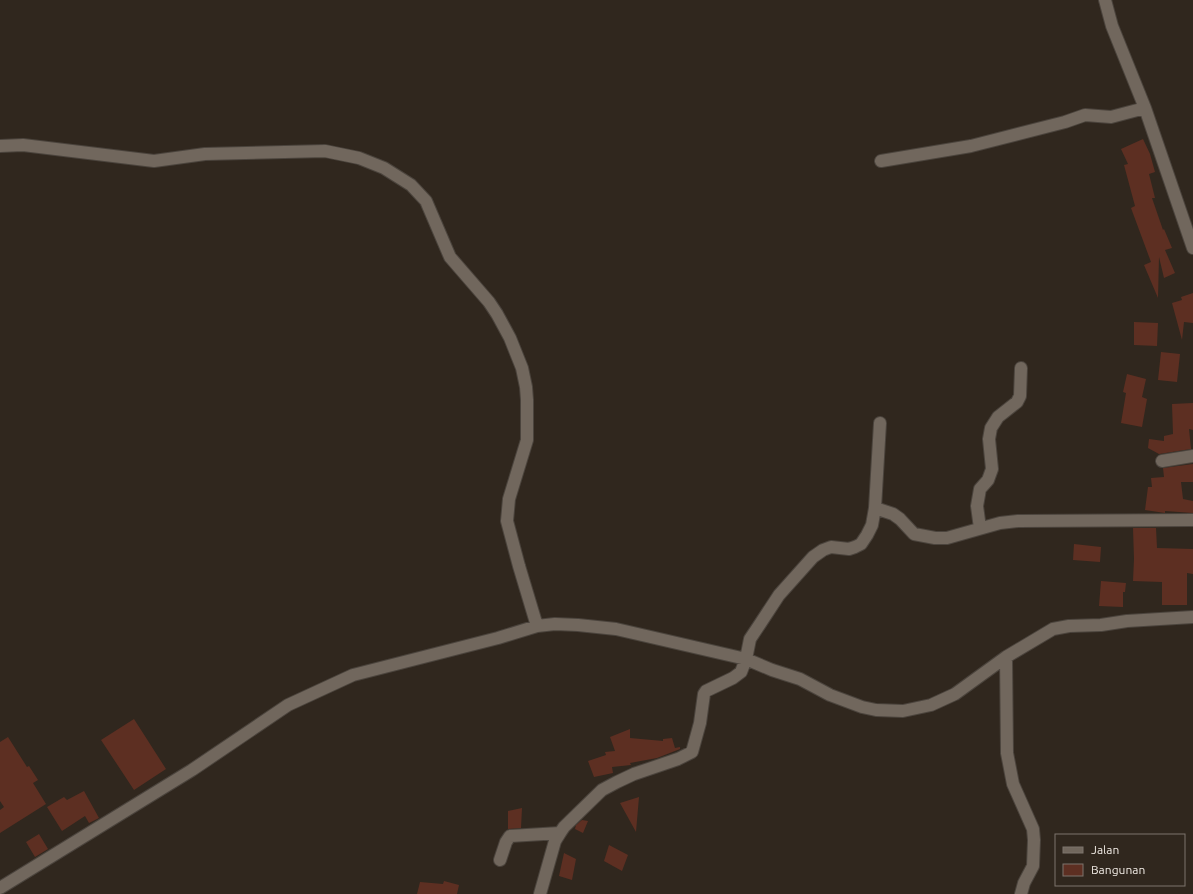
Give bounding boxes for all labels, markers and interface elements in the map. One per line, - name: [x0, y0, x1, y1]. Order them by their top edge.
- legend: [1055, 834, 1185, 886]
- text: Jalan: [1091, 843, 1119, 856]
- text: Bangunan: [1091, 863, 1145, 876]

